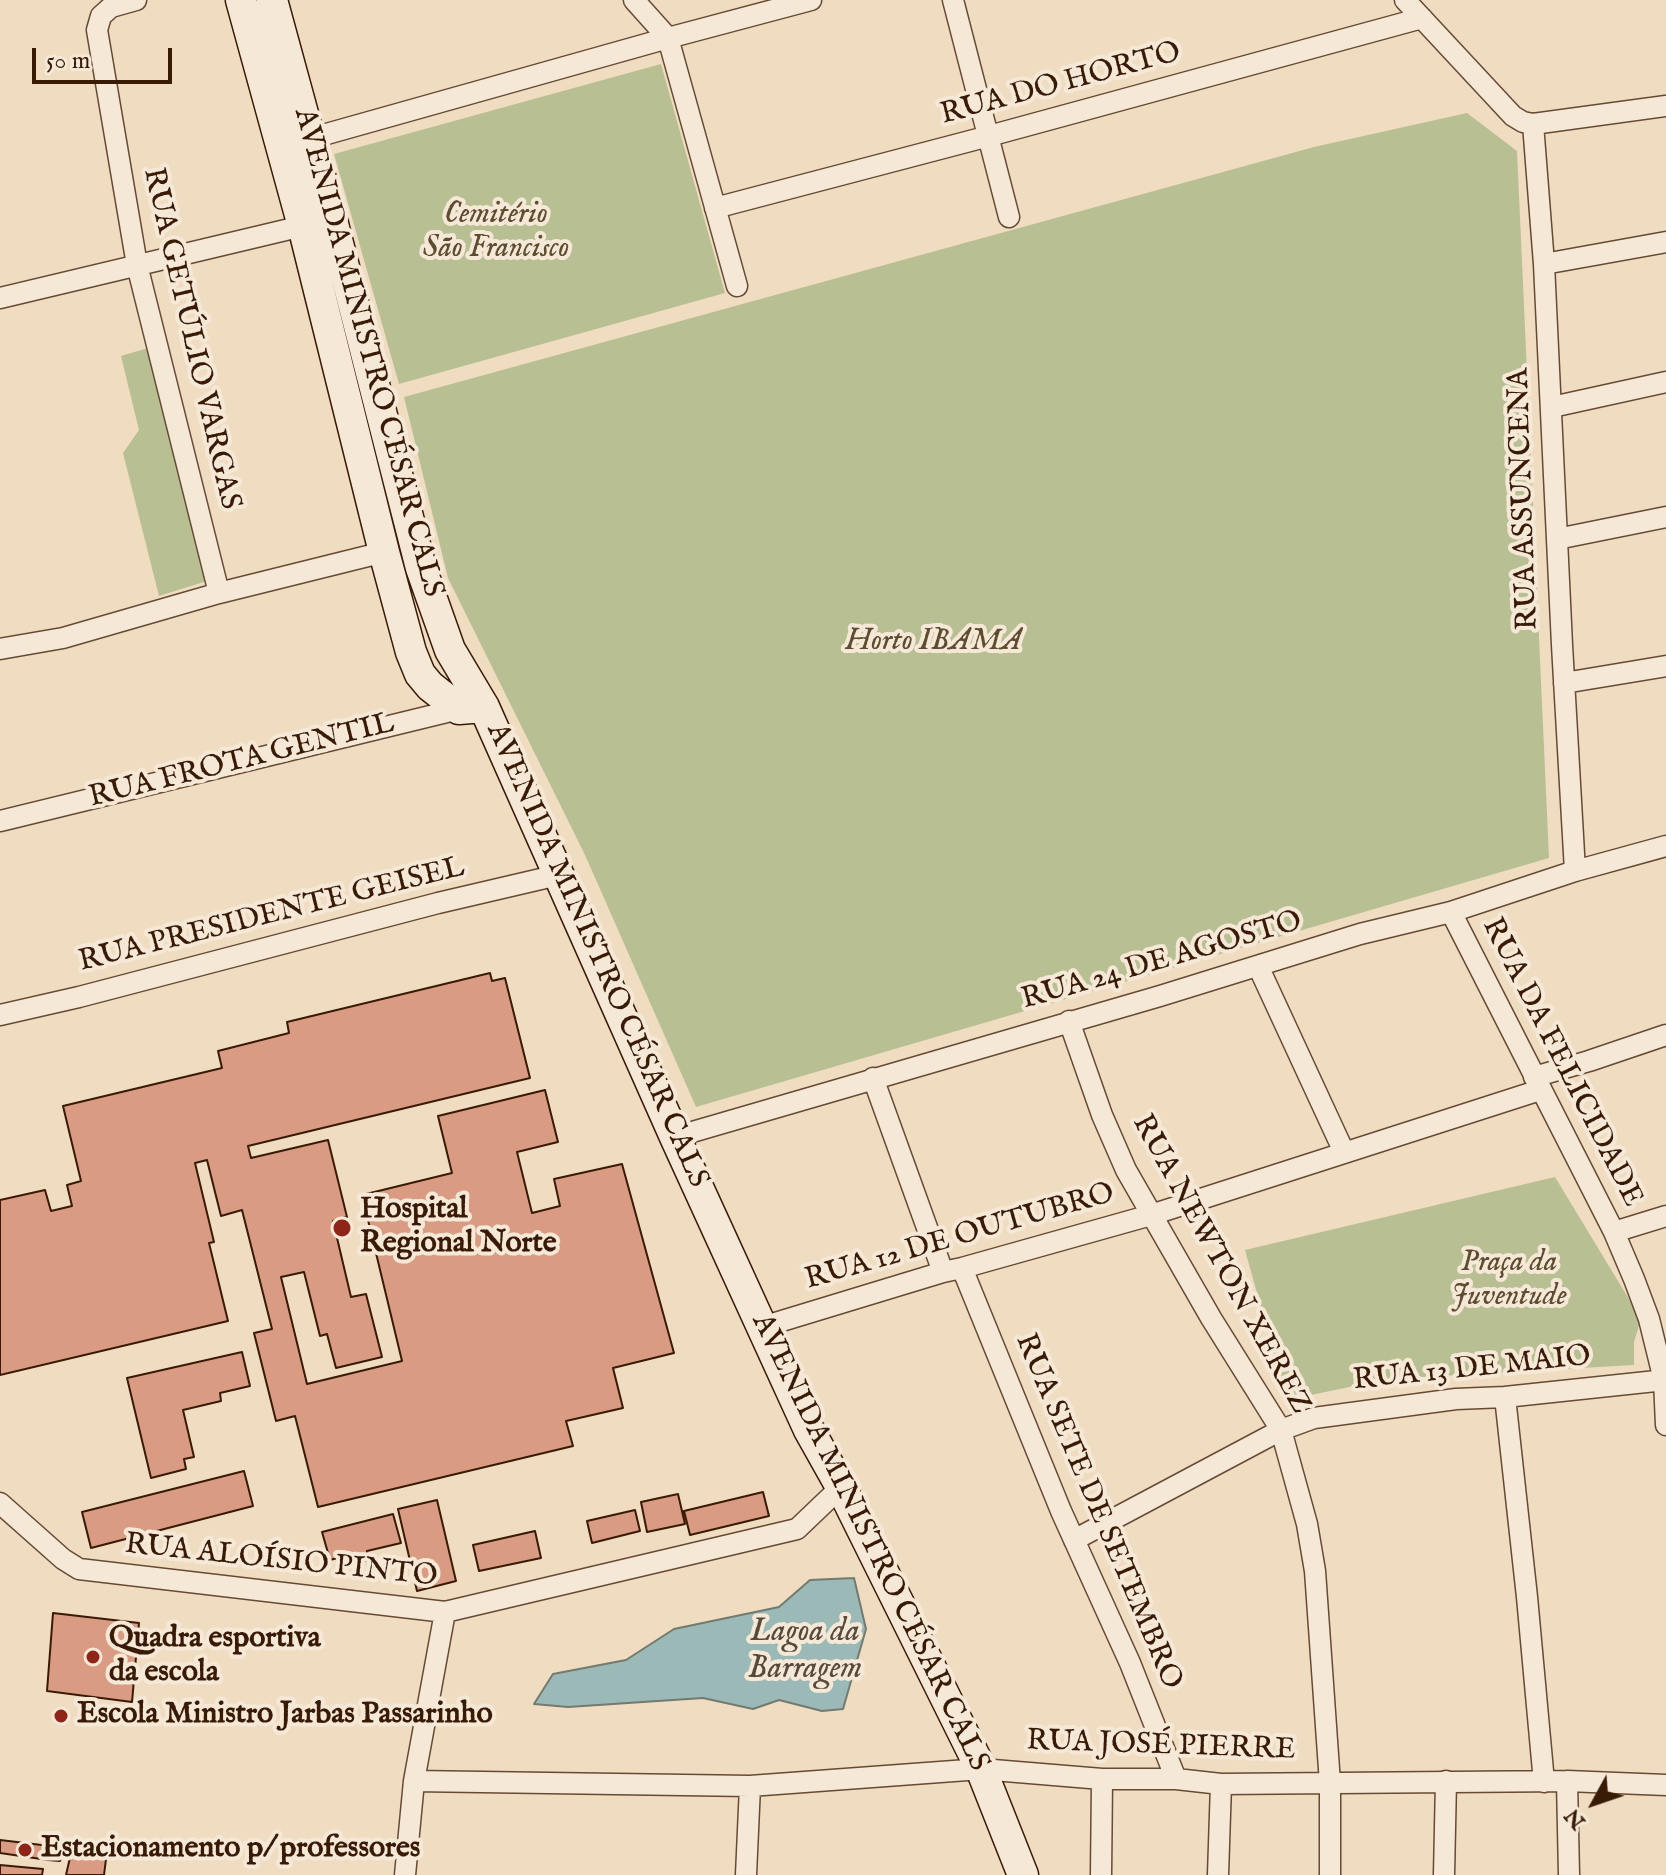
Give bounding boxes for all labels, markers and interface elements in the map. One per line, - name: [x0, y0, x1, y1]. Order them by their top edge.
- scale bar: [36, 32, 176, 82]
- street label: RUA DO HORTO: [937, 36, 1185, 134]
- text: 50 m: [46, 46, 90, 77]
- street label: AVENIDA MINISTRO CÉSAR CALS: [284, 105, 450, 601]
- street label: RUA GETÚLIO VARGAS: [133, 165, 247, 513]
- park label: Cemitério São Francisco: [423, 198, 569, 268]
- street label: RUA ASSUNCENA: [1502, 367, 1548, 631]
- park label: Horto IBAMA: [845, 625, 1023, 661]
- street label: RUA FROTA GENTIL: [86, 707, 398, 817]
- street label: AVENIDA MINISTRO CÉSAR CALS: [477, 718, 715, 1194]
- street label: RUA PRESIDENTE GEISEL: [75, 851, 469, 981]
- street label: RUA 24 DE AGOSTO: [1018, 905, 1306, 1019]
- street label: RUA DA FELICIDADE: [1472, 913, 1650, 1213]
- street label: RUA NEWTON XEREZ: [1123, 1109, 1317, 1421]
- street label: RUA 12 DE OUTUBRO: [801, 1177, 1119, 1299]
- place label: Hospital Regional Norte: [360, 1193, 557, 1264]
- marker: Hospital Regional Norte: [331, 1217, 353, 1239]
- park label: Praça da Juventude: [1451, 1246, 1567, 1316]
- street label: AVENIDA MINISTRO CÉSAR CALS: [742, 1308, 996, 1778]
- street label: RUA SETE DE SETEMBRO: [1006, 1329, 1188, 1695]
- street label: RUA 13 DE MAIO: [1352, 1340, 1592, 1400]
- street label: RUA ALOÍSIO PINTO: [123, 1528, 439, 1596]
- water label: Lagoa da Barragem: [748, 1614, 862, 1689]
- place label: Quadra esportiva da escola: [109, 1622, 321, 1692]
- marker: Quadra esportiva da escola: [84, 1648, 102, 1666]
- place label: Escola Ministro Jarbas Passarinho: [77, 1698, 493, 1734]
- marker: Escola Ministro Jarbas Passarinho: [52, 1707, 70, 1725]
- street label: RUA JOSÉ PIERRE: [1026, 1724, 1296, 1770]
- north arrow: [1554, 1763, 1634, 1843]
- text: N: [1559, 1802, 1592, 1835]
- place label: Estacionamento p/ professores: [41, 1832, 420, 1868]
- marker: Estacionamento p/ professores: [16, 1841, 34, 1859]

